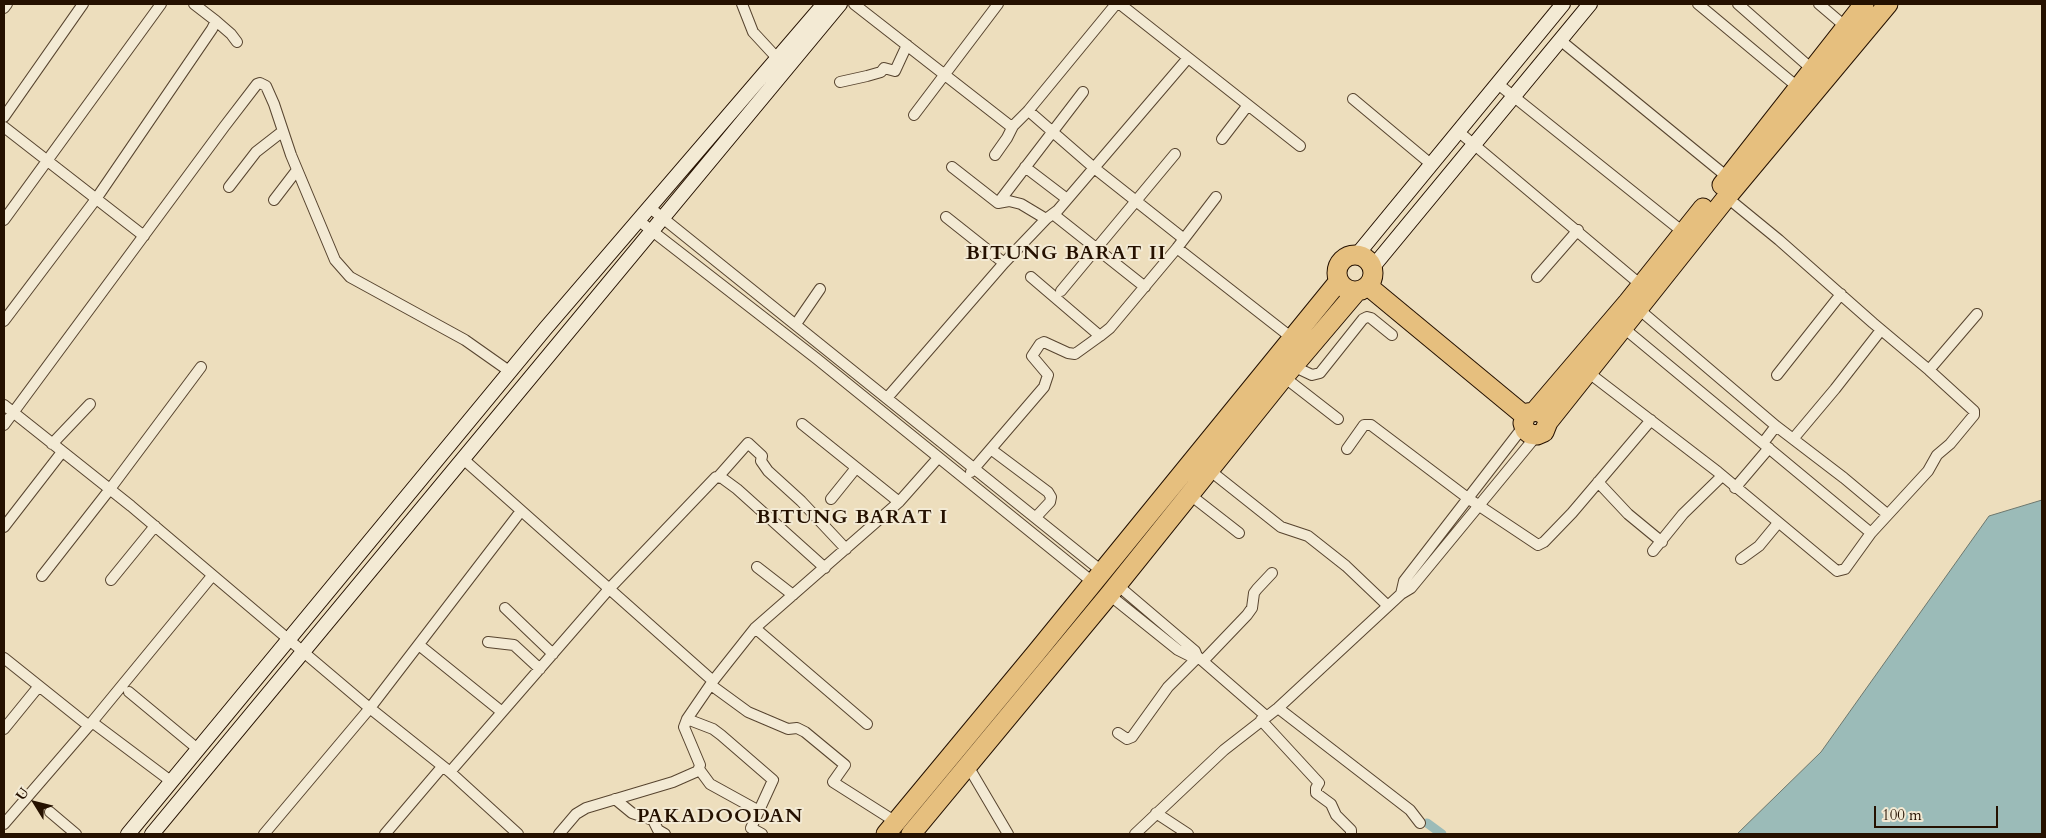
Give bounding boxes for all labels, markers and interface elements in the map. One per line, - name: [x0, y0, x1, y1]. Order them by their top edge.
- district label: BITUNG BARAT II: [964, 242, 1168, 266]
- district label: BITUNG BARAT I: [754, 506, 950, 530]
- north arrow: [10, 778, 60, 828]
- text: U: [11, 784, 34, 804]
- scale bar: [1876, 796, 2000, 828]
- district label: PAKADOODAN: [635, 805, 805, 829]
- text: 100 m: [1882, 805, 1922, 825]

